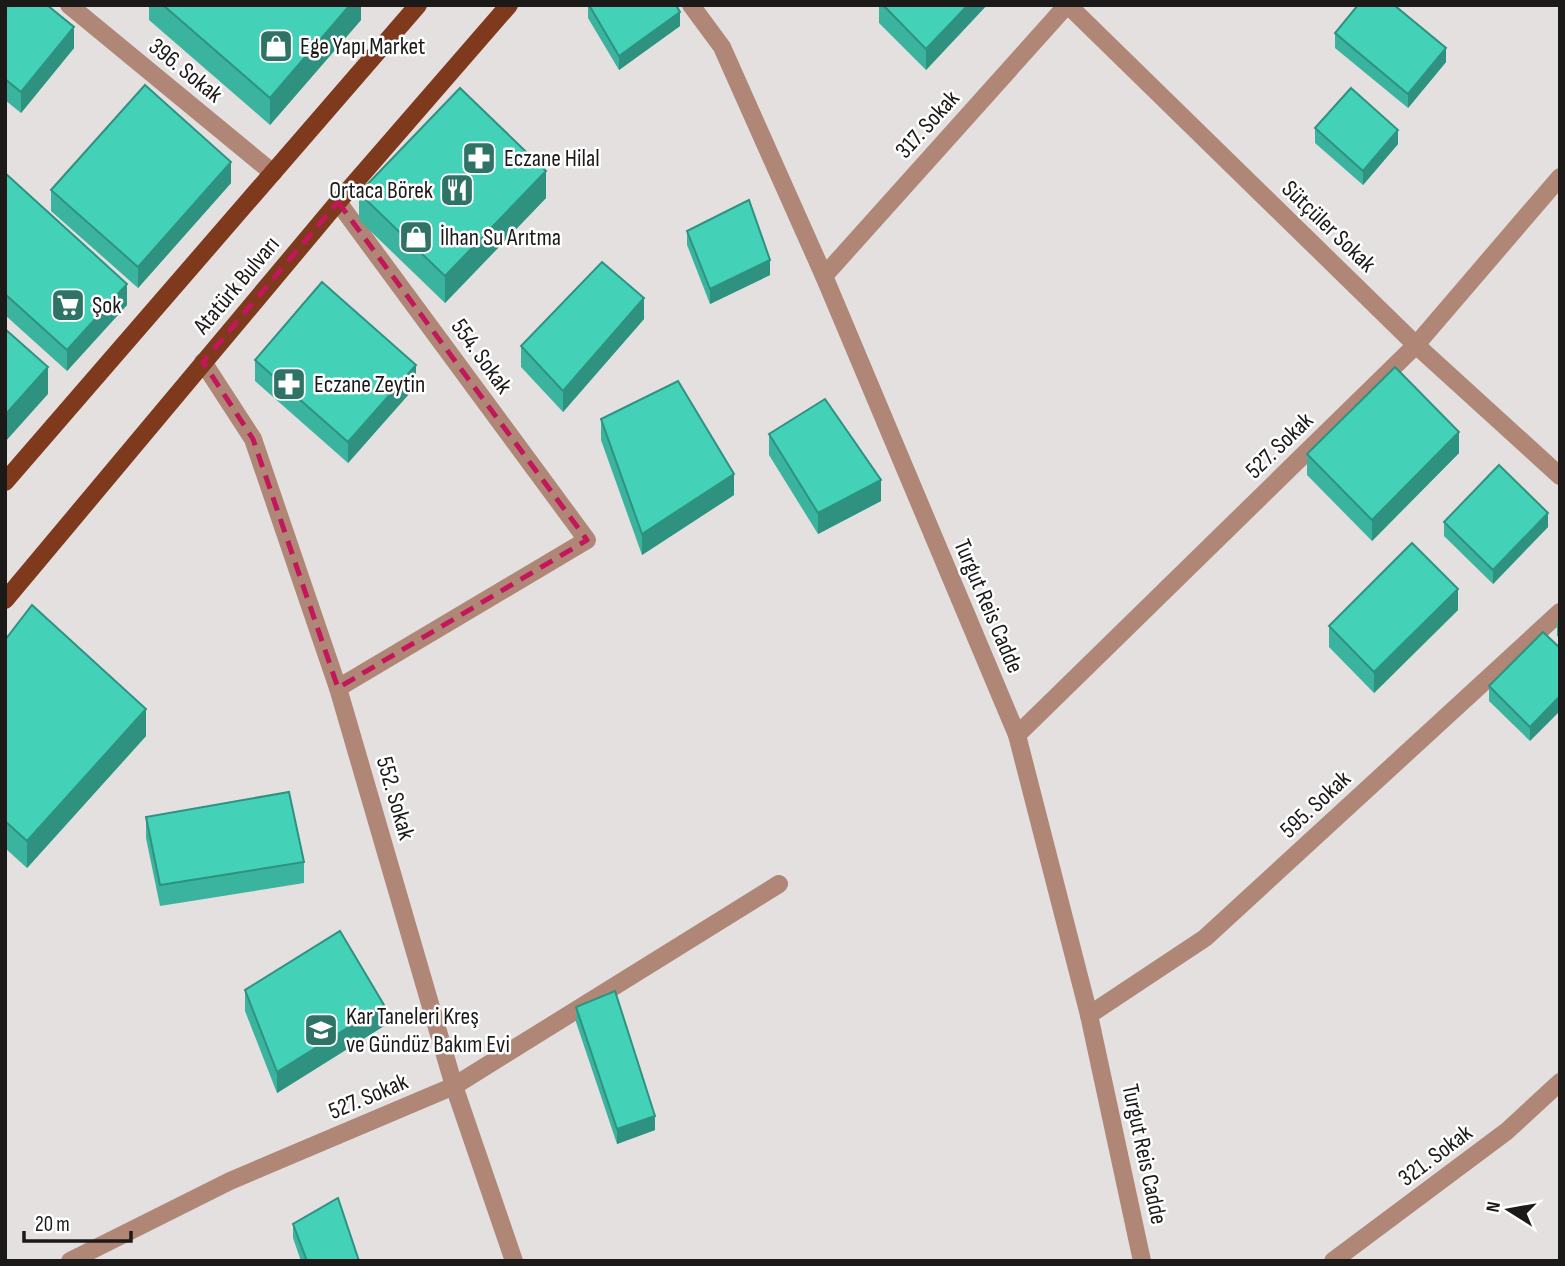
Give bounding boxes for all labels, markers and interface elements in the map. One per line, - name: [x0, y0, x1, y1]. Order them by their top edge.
- shop icon: Ege Yapı Market: [257, 27, 295, 65]
- street label: 396. Sokak: [143, 32, 229, 109]
- place label: Ege Yapı Market: [300, 32, 425, 61]
- street label: 317. Sokak: [889, 84, 966, 165]
- pharmacy icon: Eczane Hilal: [460, 139, 498, 177]
- place label: Eczane Hilal: [504, 144, 600, 173]
- restaurant icon: Ortaca Börek: [438, 171, 476, 209]
- street label: Sütçüler Sokak: [1276, 174, 1382, 278]
- place label: Ortaca Börek: [329, 176, 433, 205]
- shop icon: İlhan Su Arıtma: [397, 218, 435, 256]
- place label: İlhan Su Arıtma: [440, 223, 561, 252]
- street label: Atatürk Bulvarı: [186, 231, 286, 341]
- supermarket icon: Şok: [49, 286, 87, 324]
- place label: Şok: [92, 291, 121, 320]
- street label: 554. Sokak: [445, 313, 518, 399]
- pharmacy icon: Eczane Zeytin: [270, 365, 308, 403]
- place label: Eczane Zeytin: [314, 370, 425, 399]
- street label: 527. Sokak: [1239, 406, 1319, 485]
- street label: Turgut Reis Cadde: [947, 535, 1030, 677]
- street label: 552. Sokak: [370, 753, 421, 843]
- street label: 595. Sokak: [1274, 764, 1357, 844]
- place label: Kar Taneleri Kreş ve Gündüz Bakım Evi: [346, 1002, 510, 1059]
- school or university icon: Kar Taneleri Kreş ve Gündüz Bakım Evi: [302, 1011, 340, 1049]
- street label: 527. Sokak: [324, 1067, 412, 1126]
- street label: Turgut Reis Cadde: [1116, 1081, 1174, 1227]
- street label: 321. Sokak: [1393, 1118, 1478, 1193]
- north arrow: [1474, 1175, 1544, 1245]
- scale bar: [24, 1200, 131, 1244]
- text: N: [1482, 1200, 1506, 1214]
- text: 20 m: [35, 1212, 70, 1237]

